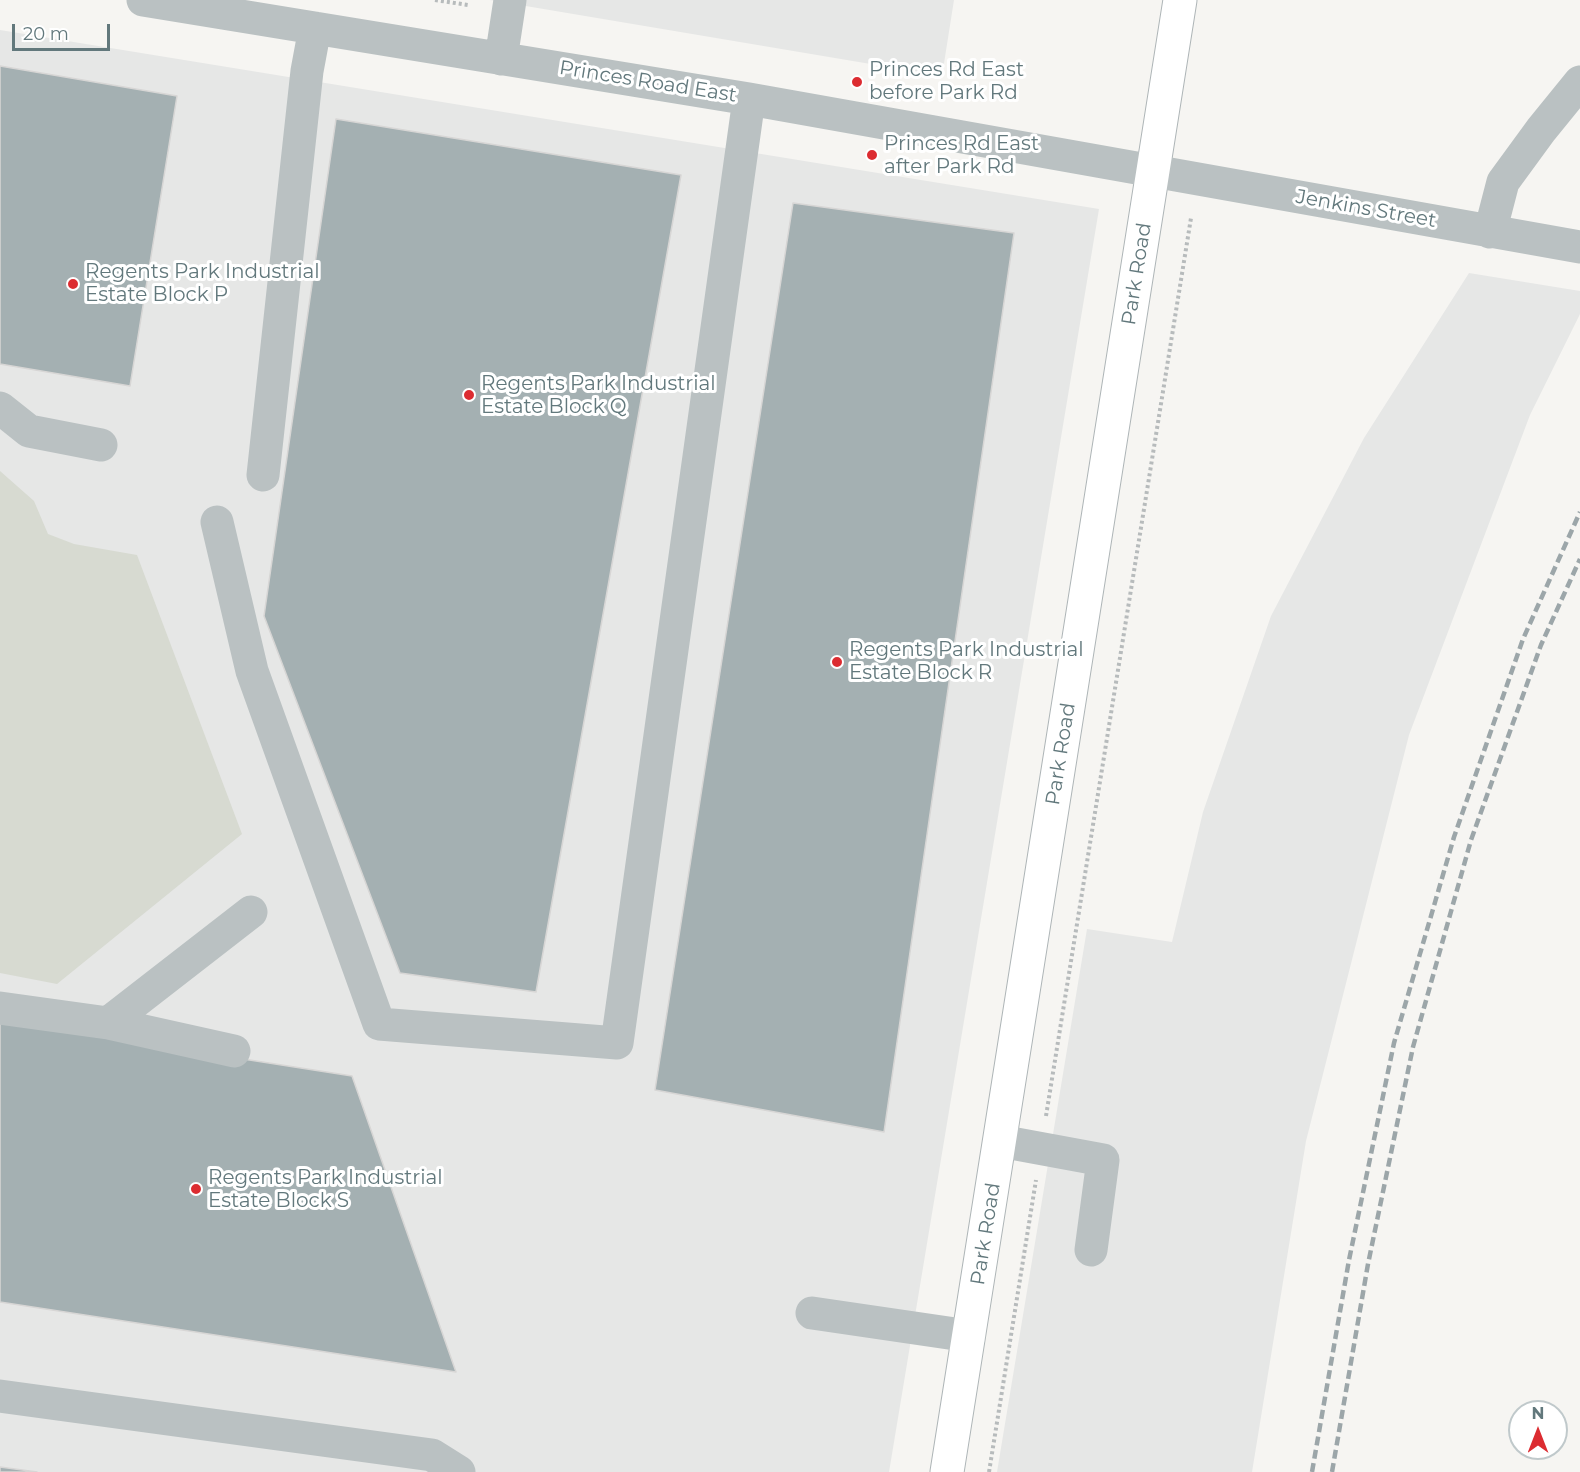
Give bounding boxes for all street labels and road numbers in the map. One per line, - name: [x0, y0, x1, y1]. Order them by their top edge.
- street label: Princes Road East: [558, 56, 738, 108]
- street label: Jenkins Street: [1294, 185, 1438, 233]
- street label: Park Road: [1117, 221, 1157, 327]
- street label: Park Road: [1041, 701, 1081, 807]
- street label: Park Road: [966, 1181, 1006, 1287]

